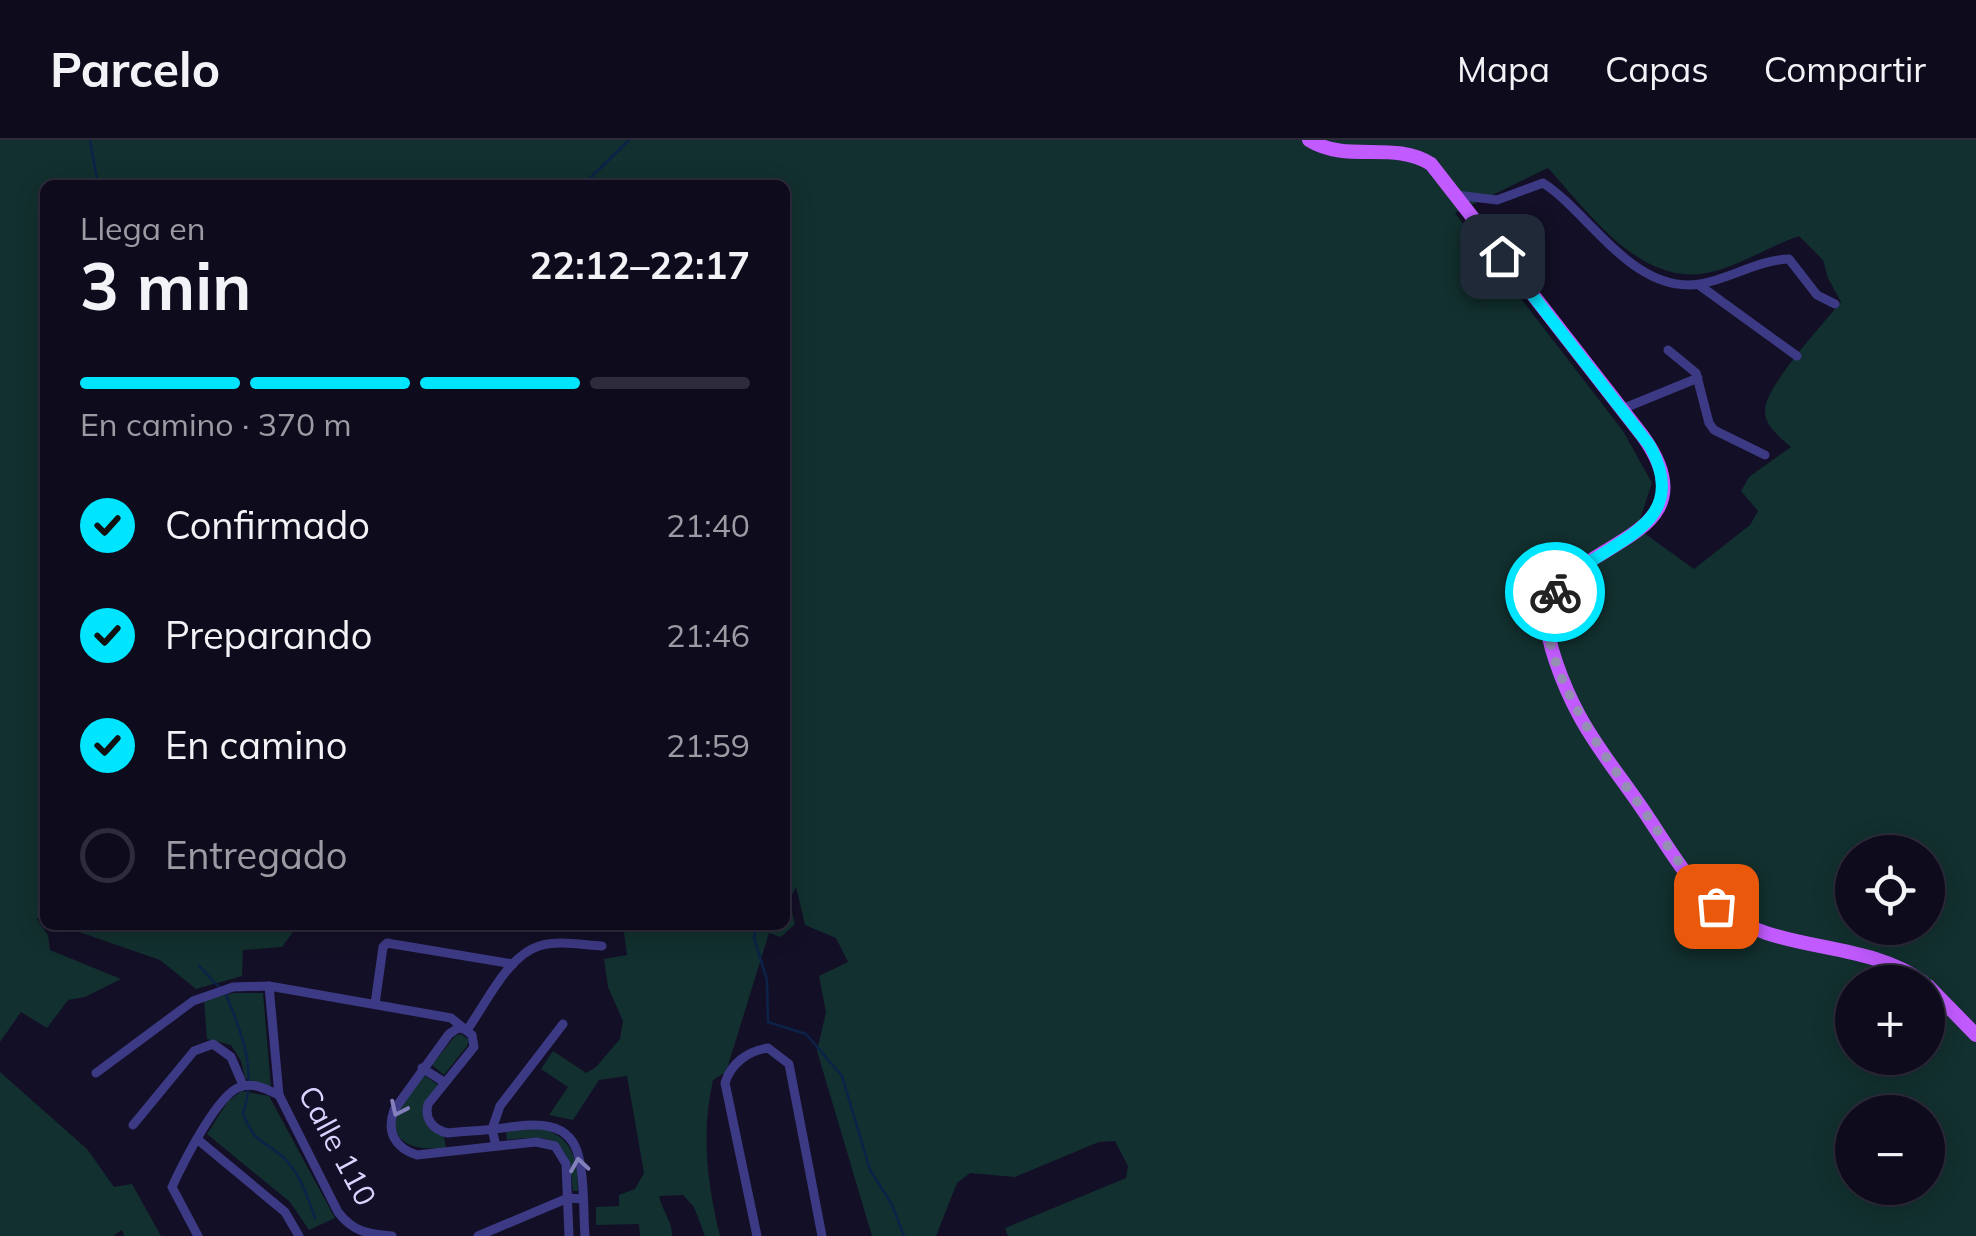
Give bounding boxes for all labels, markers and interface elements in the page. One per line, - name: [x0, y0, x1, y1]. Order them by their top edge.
- text: Parcelo: [50, 39, 220, 99]
- text: Mapa: [1457, 47, 1550, 91]
- text: Capas: [1605, 47, 1709, 91]
- text: Compartir: [1764, 47, 1926, 91]
- text: Llega en: [80, 208, 205, 248]
- pin: [1460, 214, 1545, 299]
- icon: home: [1475, 229, 1530, 284]
- text: 22:12–22:17: [530, 241, 750, 289]
- text: 3 min: [80, 245, 251, 326]
- text: En camino · 370 m: [80, 404, 352, 444]
- icon: check: [80, 498, 135, 553]
- text: Confirmado: [165, 501, 370, 549]
- text: 21:40: [666, 505, 750, 545]
- courier: [1505, 542, 1605, 642]
- icon: bike: [1528, 565, 1583, 620]
- icon: check: [80, 608, 135, 663]
- text: Preparando: [165, 611, 372, 659]
- text: 21:46: [666, 615, 750, 655]
- icon: check: [80, 718, 135, 773]
- text: En camino: [165, 721, 347, 769]
- text: 21:59: [666, 725, 750, 765]
- text: Entregado: [165, 831, 347, 879]
- map controls: [1835, 835, 1945, 1205]
- button: locate: [1835, 835, 1945, 945]
- pin: [1674, 864, 1759, 949]
- icon: bag: [1689, 879, 1744, 934]
- button: +: [1835, 965, 1945, 1075]
- street label: Calle 110: [290, 1079, 385, 1212]
- button: −: [1835, 1095, 1945, 1205]
- one-way arrow: [390, 1098, 410, 1116]
- one-way arrow: [569, 1156, 590, 1173]

